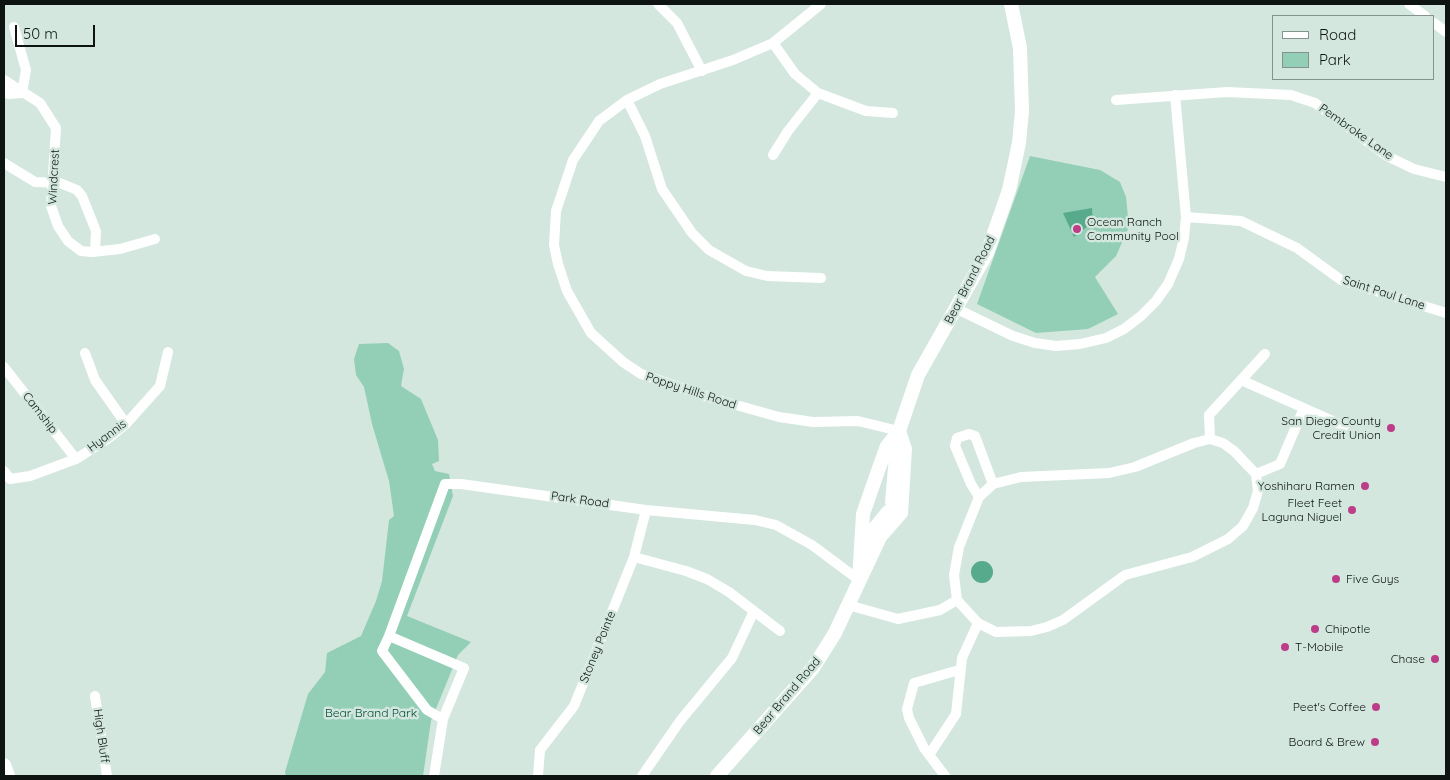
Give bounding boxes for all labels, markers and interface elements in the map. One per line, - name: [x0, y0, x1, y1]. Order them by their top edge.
- scale bar: [18, 15, 98, 47]
- legend: [1272, 15, 1435, 80]
- text: 50 m: [23, 24, 58, 43]
- text: Road: [1319, 25, 1356, 44]
- text: Park: [1319, 50, 1351, 69]
- street label: Pembroke Lane: [1316, 101, 1396, 163]
- street label: Windcrest: [45, 149, 63, 205]
- place label: Ocean Ranch Community Pool: [1087, 215, 1179, 243]
- marker: Ocean Ranch Community Pool: [1071, 223, 1083, 235]
- street label: Bear Brand Road: [942, 234, 998, 326]
- street label: Saint Paul Lane: [1341, 273, 1427, 313]
- street label: Poppy Hills Road: [644, 370, 738, 412]
- street label: Camship: [19, 390, 61, 436]
- place label: San Diego County Credit Union: [1281, 414, 1381, 442]
- street label: Hyannis: [85, 417, 129, 455]
- marker: San Diego County Credit Union: [1385, 422, 1397, 434]
- place label: Yoshiharu Ramen: [1258, 479, 1355, 493]
- marker: Yoshiharu Ramen: [1359, 480, 1371, 492]
- street label: Park Road: [550, 489, 610, 511]
- place label: Fleet Feet Laguna Niguel: [1262, 496, 1342, 524]
- marker: Fleet Feet Laguna Niguel: [1346, 504, 1358, 516]
- place label: Five Guys: [1346, 572, 1399, 586]
- marker: Five Guys: [1330, 573, 1342, 585]
- street label: Stoney Pointe: [577, 609, 619, 685]
- place label: Chipotle: [1325, 622, 1370, 636]
- marker: Chipotle: [1309, 623, 1321, 635]
- place label: T-Mobile: [1295, 640, 1343, 654]
- marker: T-Mobile: [1279, 641, 1291, 653]
- place label: Chase: [1391, 652, 1425, 666]
- marker: Chase: [1429, 653, 1441, 665]
- street label: Bear Brand Road: [750, 654, 824, 738]
- place label: Peet's Coffee: [1293, 700, 1366, 714]
- marker: Peet's Coffee: [1370, 701, 1382, 713]
- park label: Bear Brand Park: [325, 706, 417, 720]
- street label: High Bluff: [90, 708, 112, 764]
- place label: Board & Brew: [1288, 735, 1365, 749]
- marker: Board & Brew: [1369, 736, 1381, 748]

